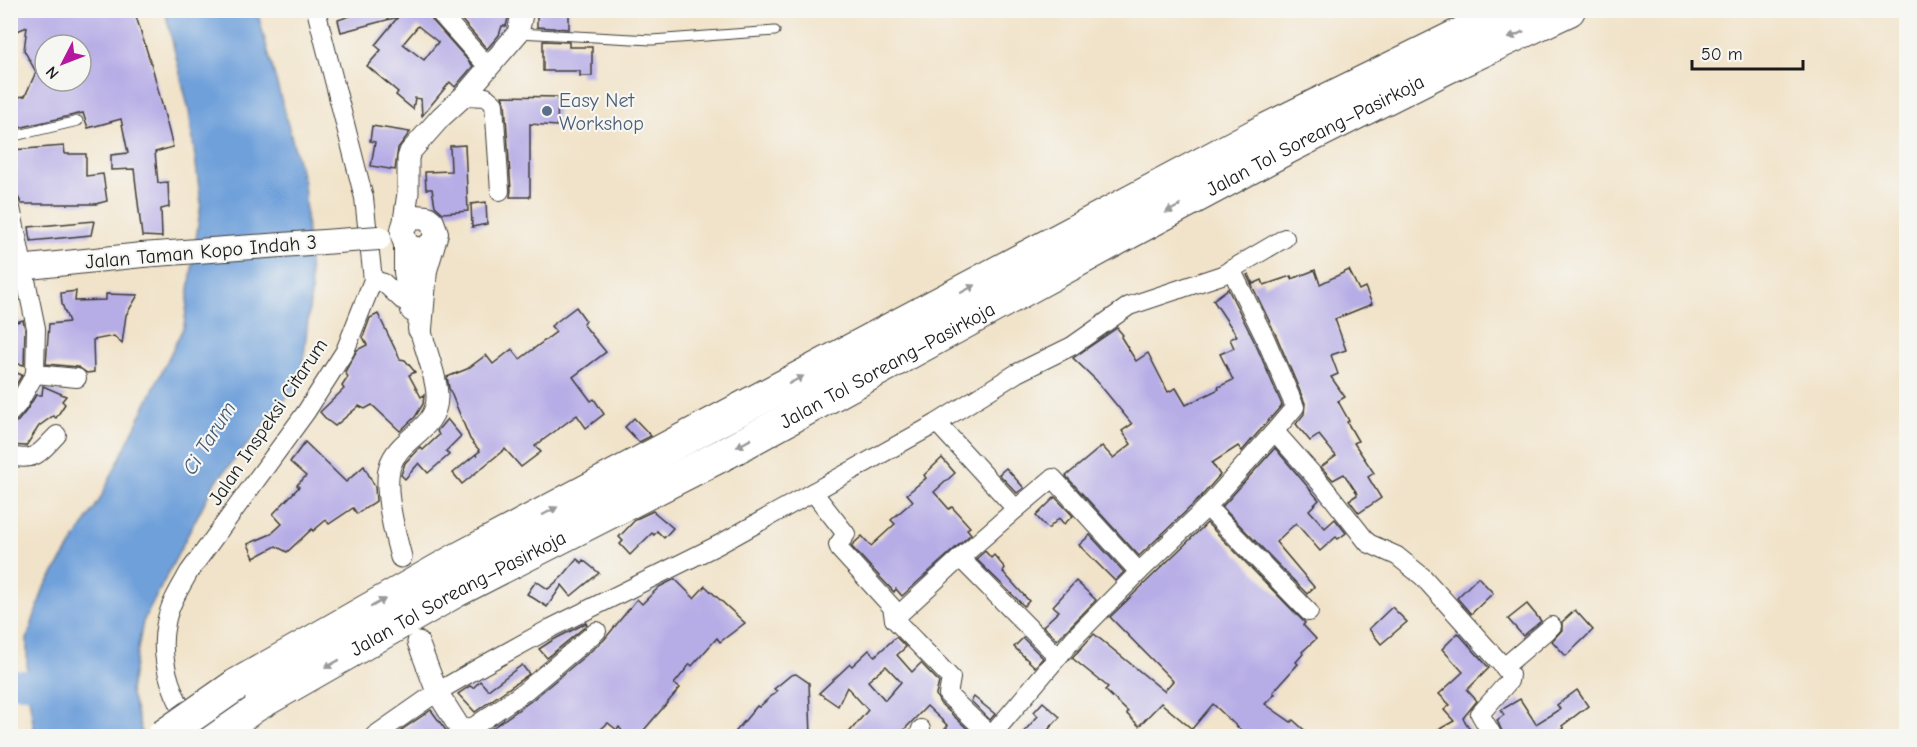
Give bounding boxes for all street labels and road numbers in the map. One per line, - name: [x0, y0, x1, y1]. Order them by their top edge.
- street label: Jalan Tol Soreang–Pasirkoja: [1202, 69, 1428, 201]
- street label: Jalan Taman Kopo Indah 3: [84, 230, 318, 274]
- street label: Jalan Tol Soreang–Pasirkoja: [776, 297, 999, 433]
- street label: Jalan Inspeksi Citarum: [204, 334, 332, 510]
- street label: Jalan Tol Soreang–Pasirkoja: [346, 525, 570, 661]

